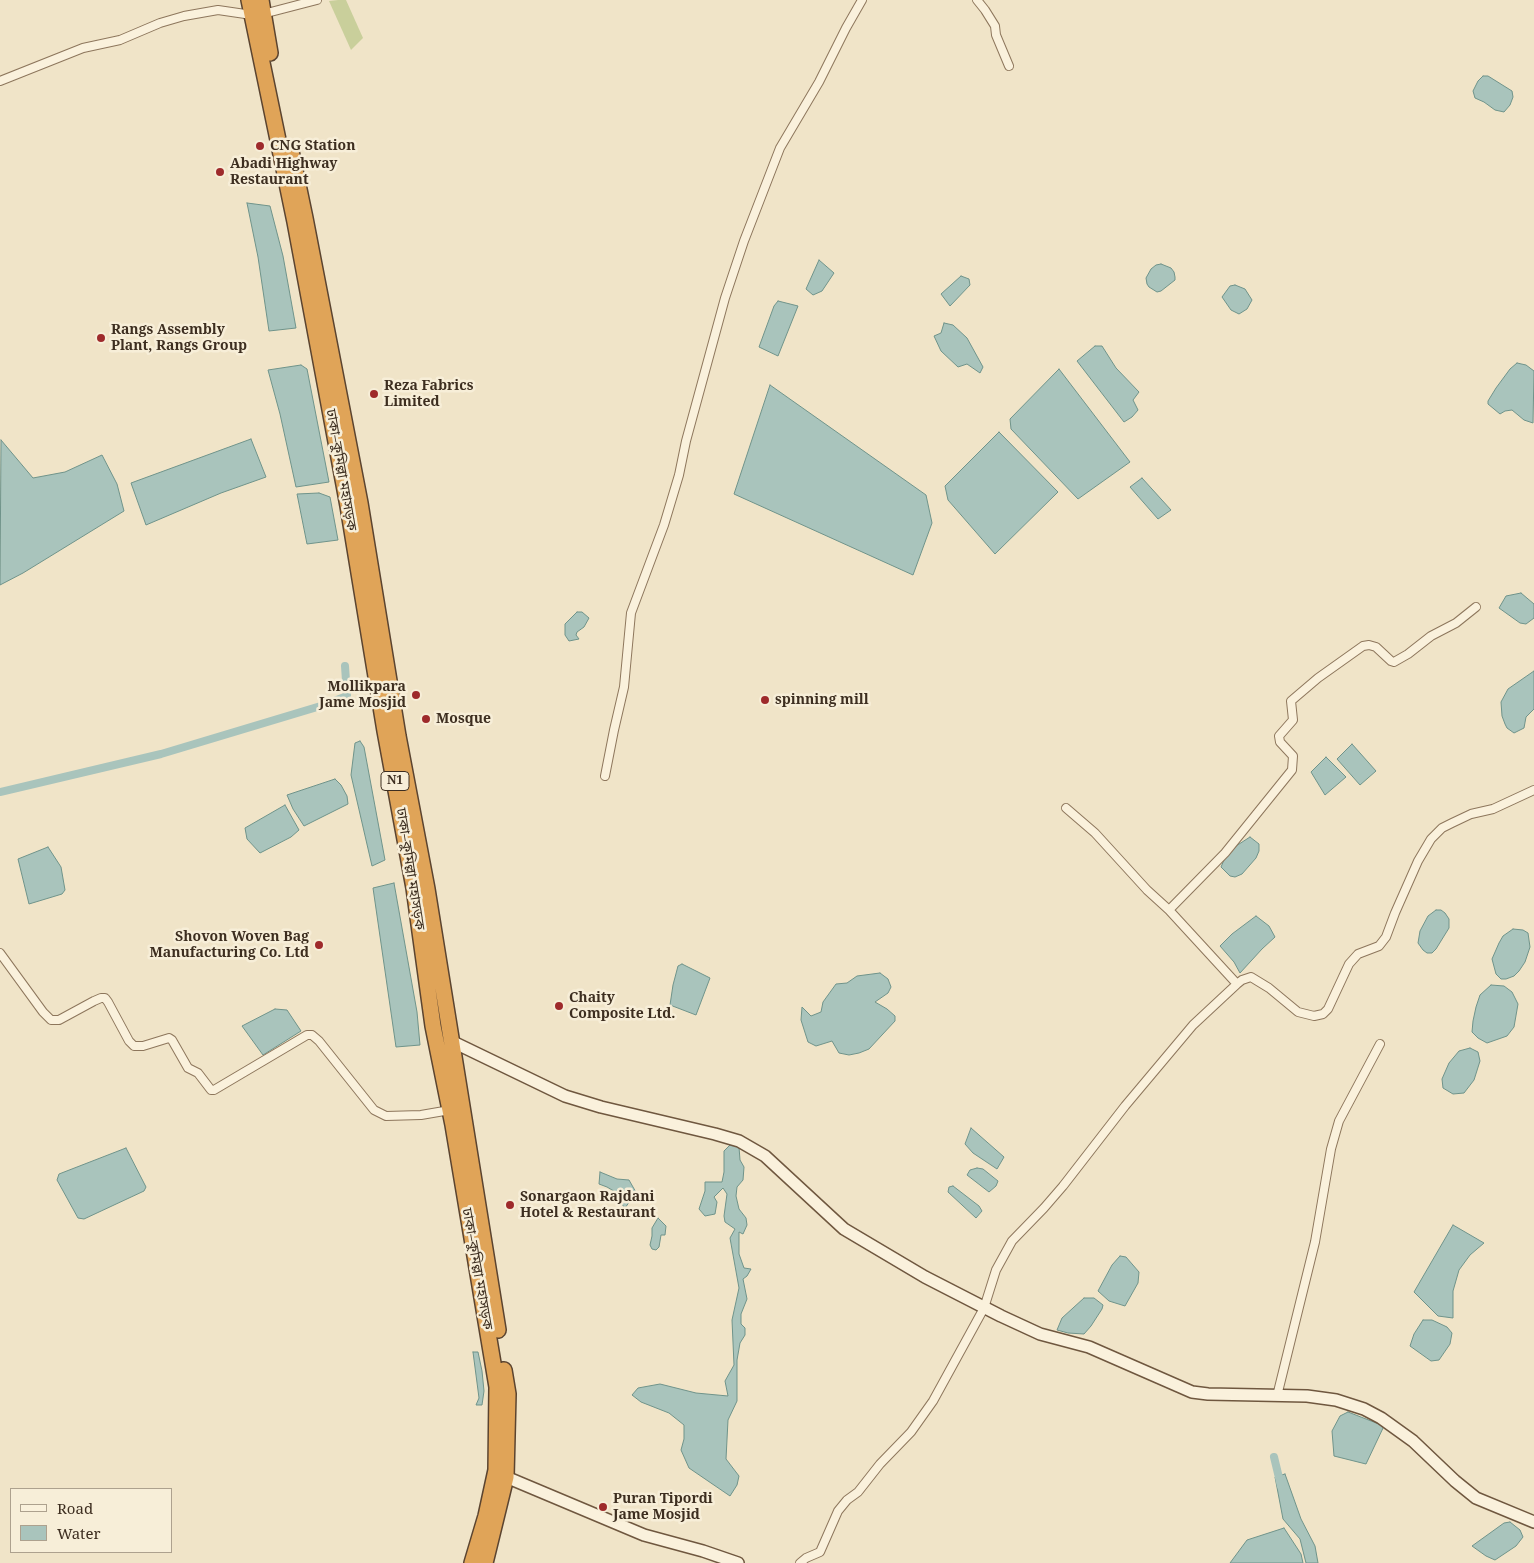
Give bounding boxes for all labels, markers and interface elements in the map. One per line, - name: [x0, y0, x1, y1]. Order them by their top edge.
- place label: CNG Station: [270, 138, 356, 154]
- marker: CNG Station: [254, 140, 266, 152]
- place label: Abadi Highway Restaurant: [230, 156, 337, 188]
- marker: Abadi Highway Restaurant: [214, 166, 226, 178]
- place label: Rangs Assembly Plant, Rangs Group: [111, 322, 247, 354]
- marker: Rangs Assembly Plant, Rangs Group: [95, 332, 107, 344]
- place label: Reza Fabrics Limited: [384, 378, 473, 411]
- marker: Reza Fabrics Limited: [368, 388, 380, 400]
- street label: ঢাকা–কুমিল্লা মহাসড়ক: [322, 408, 360, 532]
- place label: Mollikpara Jame Mosjid: [319, 679, 406, 712]
- marker: Mollikpara Jame Mosjid: [410, 689, 422, 701]
- place label: spinning mill: [775, 692, 869, 708]
- marker: spinning mill: [759, 694, 771, 706]
- place label: Mosque: [436, 711, 491, 727]
- marker: Mosque: [420, 713, 432, 725]
- road number: N1: [381, 771, 409, 790]
- street label: ঢাকা–কুমিল্লা মহাসড়ক: [392, 807, 428, 931]
- place label: Shovon Woven Bag Manufacturing Co. Ltd: [149, 929, 309, 962]
- marker: Shovon Woven Bag Manufacturing Co. Ltd: [313, 939, 325, 951]
- place label: Chaity Composite Ltd.: [569, 990, 675, 1022]
- marker: Chaity Composite Ltd.: [553, 1000, 565, 1012]
- place label: Sonargaon Rajdani Hotel & Restaurant: [520, 1189, 656, 1222]
- marker: Sonargaon Rajdani Hotel & Restaurant: [504, 1199, 516, 1211]
- street label: ঢাকা–কুমিল্লা মহাসড়ক: [458, 1207, 496, 1331]
- legend: [10, 1488, 172, 1553]
- place label: Puran Tipordi Jame Mosjid: [613, 1491, 713, 1524]
- text: Road: [57, 1498, 93, 1518]
- marker: Puran Tipordi Jame Mosjid: [597, 1501, 609, 1513]
- text: Water: [57, 1523, 100, 1543]

